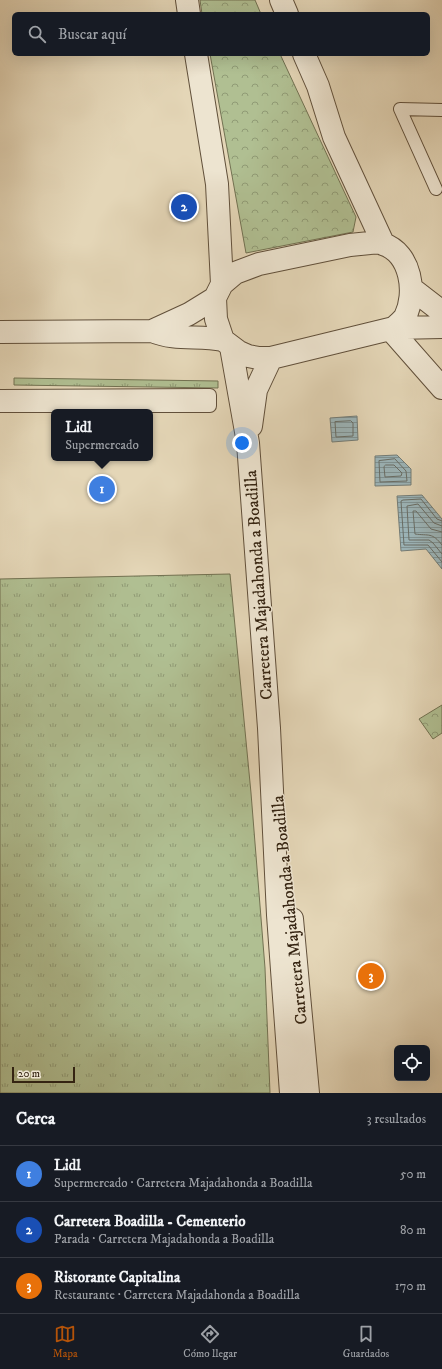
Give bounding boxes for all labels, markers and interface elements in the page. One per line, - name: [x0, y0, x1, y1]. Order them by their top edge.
- search box: [12, 12, 430, 56]
- icon: search: [26, 23, 48, 45]
- text: Buscar aquí: [58, 25, 126, 44]
- pin: 2: [171, 192, 197, 222]
- popup: [51, 409, 153, 461]
- text: Lidl: [65, 418, 92, 437]
- your location: [232, 433, 252, 453]
- text: Supermercado: [65, 437, 139, 453]
- street label: Carretera Majadahonda a Boadilla: [240, 469, 278, 701]
- pin: 1: [89, 474, 115, 504]
- street label: Carretera Majadahonda a Boadilla: [267, 794, 313, 1026]
- pin: 3: [358, 961, 384, 991]
- map controls: [394, 1045, 430, 1081]
- button: locate: [394, 1045, 430, 1081]
- scale bar: [12, 1065, 75, 1084]
- text: 20 m: [18, 1067, 40, 1081]
- text: Cerca: [16, 1108, 55, 1130]
- text: 3 resultados: [367, 1111, 426, 1127]
- text: Lidl: [54, 1156, 81, 1175]
- text: 1: [27, 1166, 31, 1182]
- text: 50 m: [400, 1166, 426, 1182]
- text: Supermercado · Carretera Majadahonda a Boadilla: [54, 1175, 313, 1191]
- text: Carretera Boadilla - Cementerio: [54, 1212, 245, 1231]
- text: 2: [26, 1222, 32, 1238]
- text: 80 m: [400, 1222, 426, 1238]
- text: Parada · Carretera Majadahonda a Boadilla: [54, 1231, 274, 1247]
- text: Ristorante Capitalina: [54, 1268, 180, 1287]
- text: 3: [27, 1278, 31, 1294]
- text: 170 m: [395, 1278, 426, 1294]
- text: Restaurante · Carretera Majadahonda a Boadilla: [54, 1287, 300, 1303]
- tab: Mapa: [53, 1323, 78, 1361]
- tab: Cómo llegar: [183, 1323, 237, 1361]
- tab: Guardados: [343, 1323, 389, 1361]

